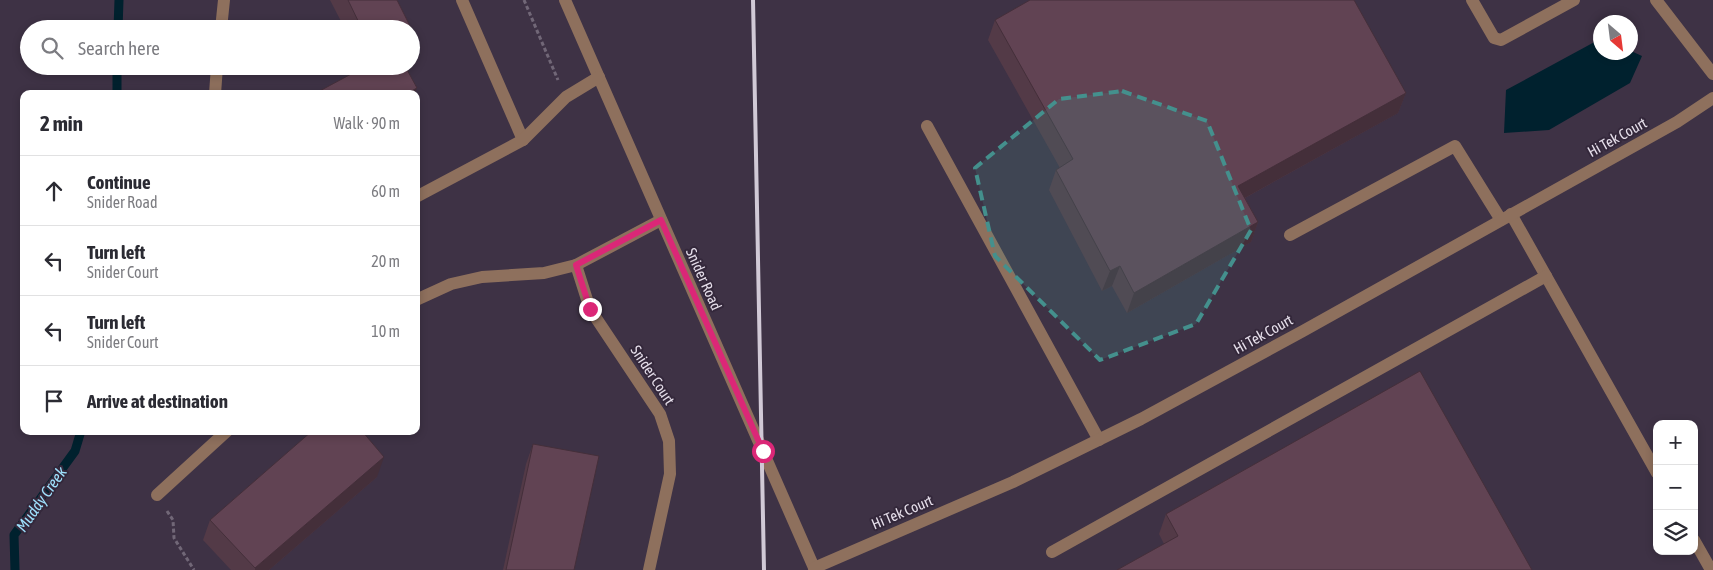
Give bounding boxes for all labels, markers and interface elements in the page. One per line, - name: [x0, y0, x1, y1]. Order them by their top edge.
- north arrow: [1593, 15, 1638, 60]
- search box: [20, 20, 420, 75]
- icon: search: [38, 34, 66, 62]
- text: Search here: [78, 37, 160, 59]
- text: 2 min: [40, 111, 83, 135]
- text: Walk · 90 m: [334, 114, 400, 132]
- street label: Hi Tek Court: [1584, 114, 1650, 160]
- text: Continue: [87, 171, 151, 193]
- icon: ahead: [40, 177, 68, 205]
- text: 60 m: [371, 182, 400, 200]
- text: Snider Road: [87, 193, 157, 211]
- text: Turn left: [87, 241, 145, 263]
- street label: Snider Road: [683, 245, 725, 313]
- icon: left: [40, 247, 68, 275]
- text: 20 m: [371, 252, 400, 270]
- text: Snider Court: [87, 263, 159, 281]
- route end: [579, 298, 602, 321]
- text: Turn left: [87, 311, 145, 333]
- street label: Hi Tek Court: [1230, 311, 1296, 357]
- icon: left: [40, 317, 68, 345]
- text: 10 m: [371, 322, 400, 340]
- text: Snider Court: [87, 333, 159, 351]
- street label: Snider Court: [628, 342, 678, 408]
- icon: arrive: [40, 387, 68, 415]
- text: Arrive at destination: [87, 390, 228, 412]
- map controls: [1653, 420, 1698, 555]
- button: +: [1653, 420, 1698, 465]
- route start: [752, 440, 775, 463]
- water label: Muddy Creek: [12, 462, 71, 535]
- button: −: [1653, 465, 1698, 510]
- street label: Hi Tek Court: [869, 491, 935, 533]
- button: layers: [1653, 510, 1698, 555]

